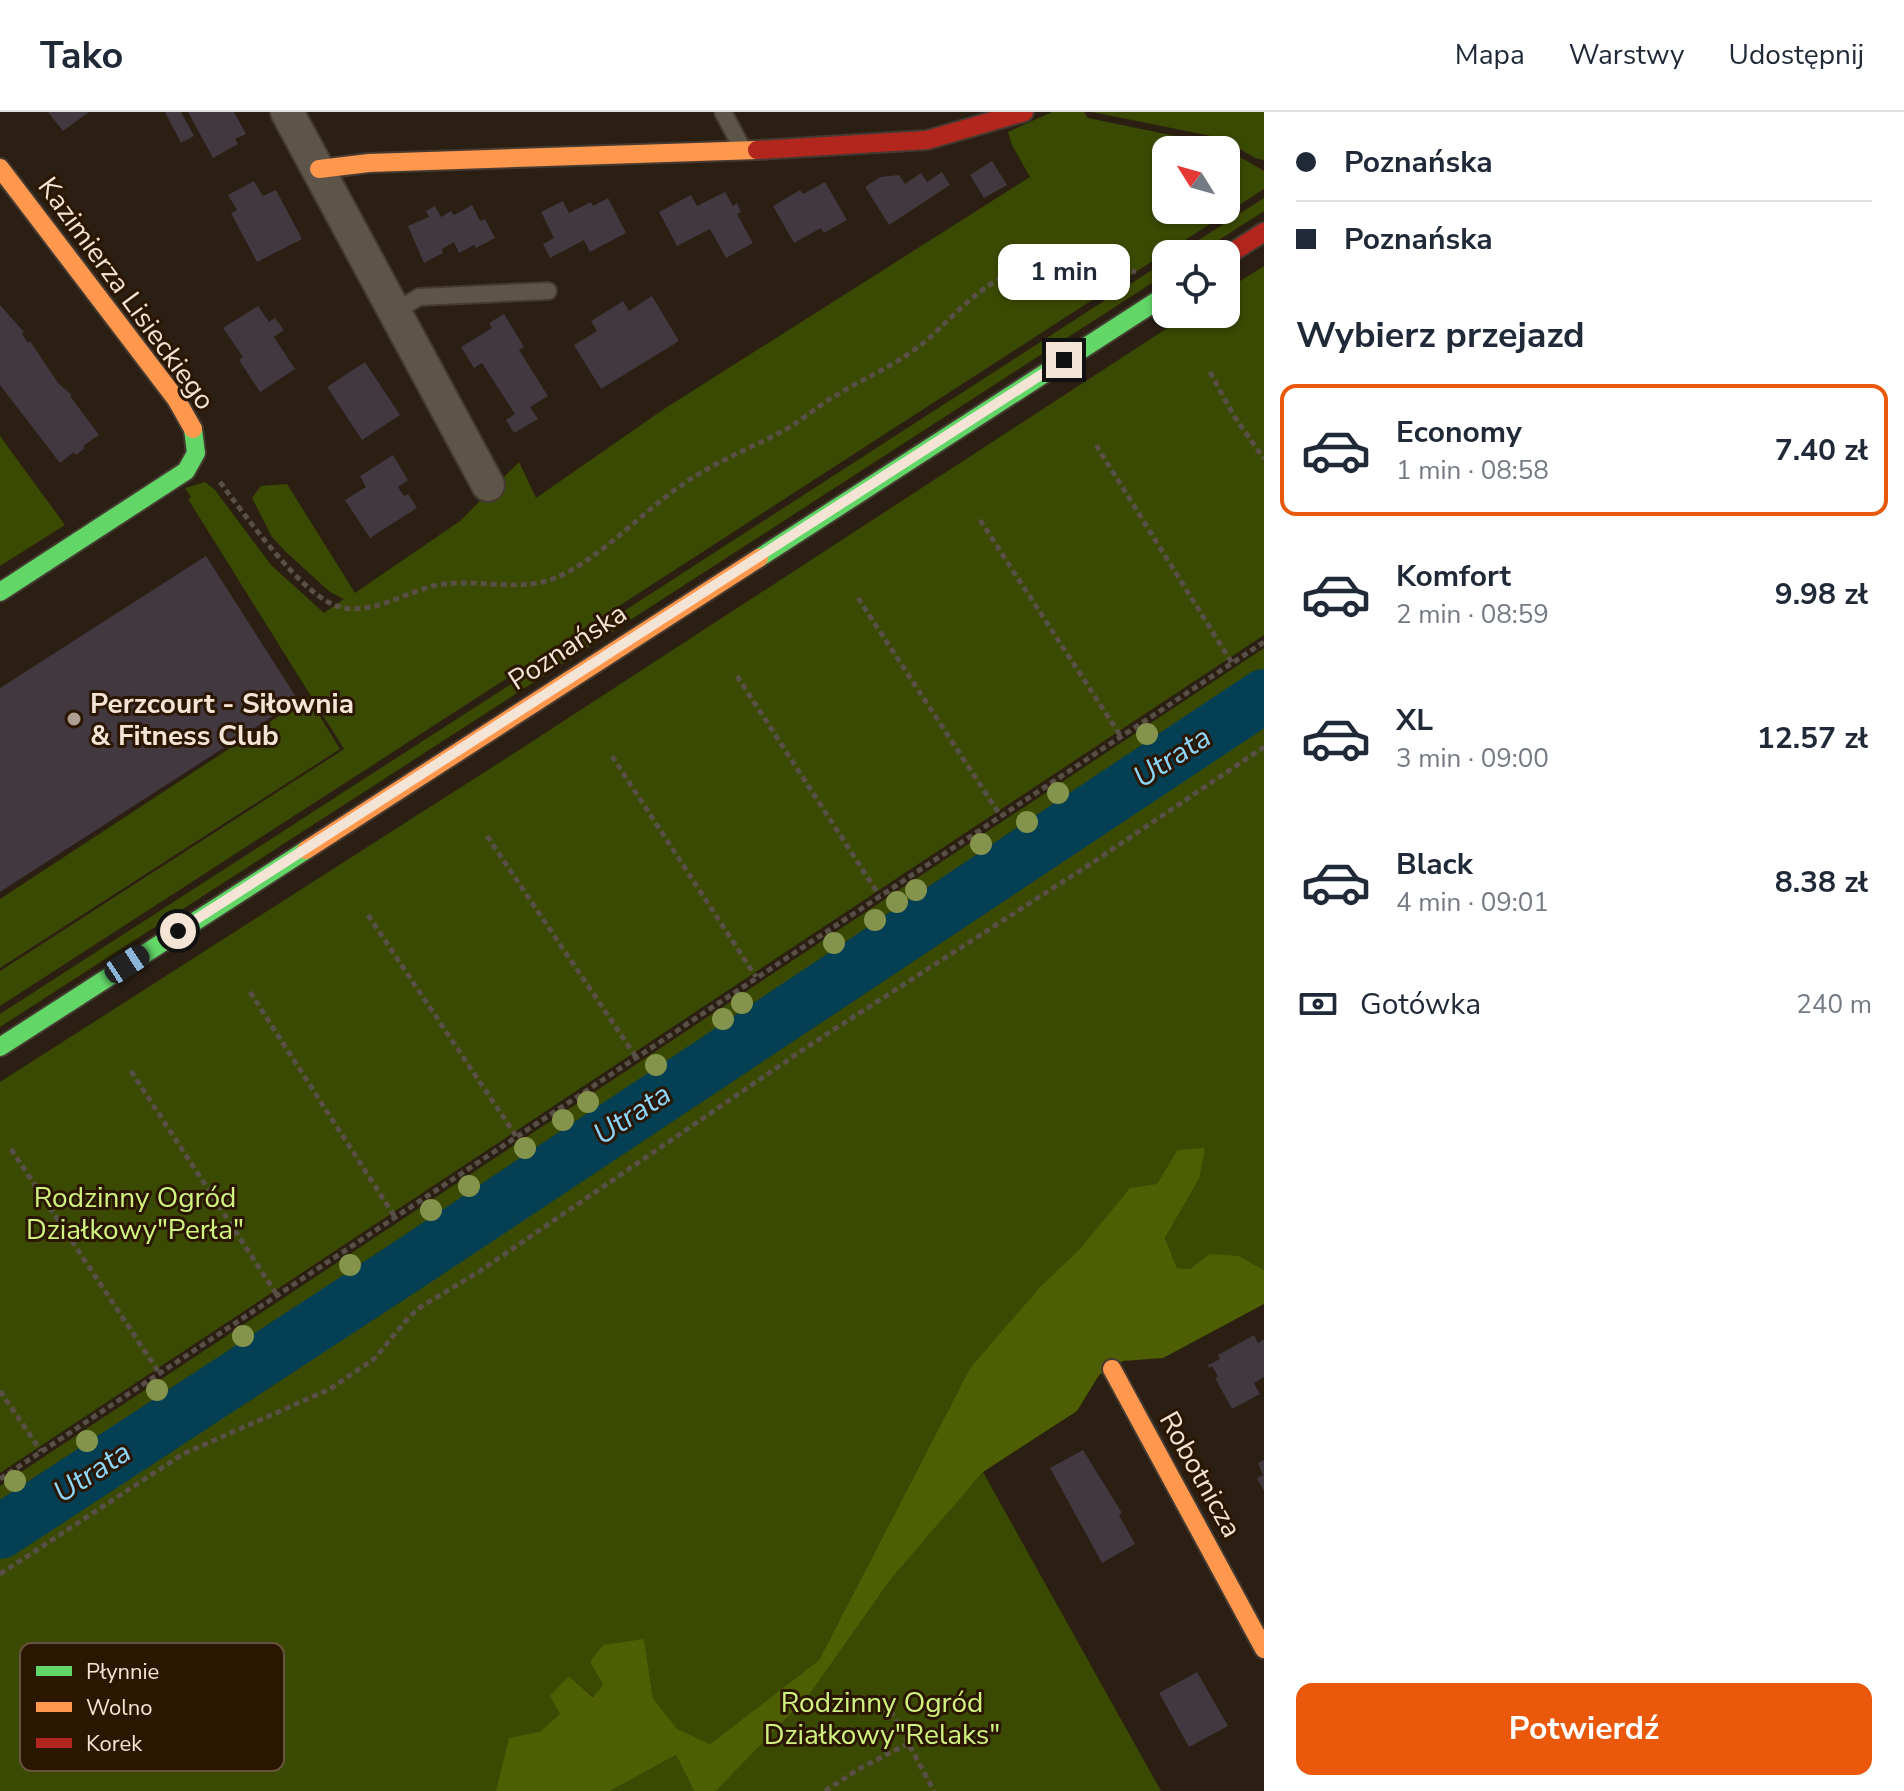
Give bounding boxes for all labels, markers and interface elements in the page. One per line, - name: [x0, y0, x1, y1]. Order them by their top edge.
- text: Tako: [40, 30, 123, 81]
- text: Mapa: [1455, 36, 1525, 74]
- text: Warstwy: [1569, 36, 1685, 74]
- text: Udostępnij: [1729, 36, 1864, 74]
- north arrow: [1152, 136, 1240, 224]
- map controls: [1152, 136, 1240, 328]
- text: Poznańska: [1344, 142, 1493, 183]
- street label: Kazimierza Lisieckiego: [29, 170, 224, 418]
- text: Poznańska: [1344, 219, 1493, 260]
- button: locate: [1152, 240, 1240, 328]
- callout: 1 min: [998, 244, 1130, 300]
- text: 1 min: [1030, 254, 1098, 289]
- text: Wybierz przejazd: [1296, 311, 1585, 360]
- route end: [1046, 342, 1082, 378]
- text: Economy: [1396, 412, 1522, 453]
- icon: car: [1300, 414, 1372, 486]
- text: 7.40 zł: [1775, 430, 1868, 471]
- text: 1 min · 08:58: [1396, 453, 1549, 488]
- text: Komfort: [1396, 556, 1511, 597]
- icon: car: [1300, 558, 1372, 630]
- text: 9.98 zł: [1775, 574, 1868, 615]
- street label: Poznańska: [501, 594, 634, 699]
- text: 2 min · 08:59: [1396, 597, 1549, 632]
- place label: Perzcourt - Siłownia & Fitness Club: [90, 685, 354, 755]
- text: XL: [1396, 700, 1433, 741]
- icon: car: [1300, 702, 1372, 774]
- marker: Perzcourt - Siłownia & Fitness Club: [65, 710, 83, 728]
- water label: Utrata: [1125, 717, 1219, 798]
- text: 12.57 zł: [1757, 718, 1868, 759]
- text: 3 min · 09:00: [1396, 741, 1549, 776]
- text: Black: [1396, 844, 1473, 885]
- icon: car: [1300, 846, 1372, 918]
- text: 8.38 zł: [1775, 862, 1868, 903]
- text: 4 min · 09:01: [1396, 885, 1549, 920]
- route start: [160, 913, 196, 949]
- car: [100, 941, 154, 987]
- icon: cash: [1296, 982, 1340, 1026]
- text: Gotówka: [1360, 984, 1481, 1025]
- text: 240 m: [1796, 987, 1872, 1022]
- water label: Utrata: [585, 1074, 679, 1155]
- park label: Rodzinny Ogród Działkowy"Perła": [26, 1179, 244, 1249]
- street label: Robotnicza: [1150, 1405, 1250, 1544]
- water label: Utrata: [45, 1432, 139, 1513]
- legend: [20, 1643, 284, 1771]
- text: Płynnie: [86, 1657, 159, 1687]
- button: Potwierdź: [1296, 1683, 1872, 1775]
- park label: Rodzinny Ogród Działkowy"Relaks": [764, 1684, 1000, 1754]
- text: Wolno: [86, 1693, 152, 1723]
- text: Korek: [86, 1729, 143, 1759]

